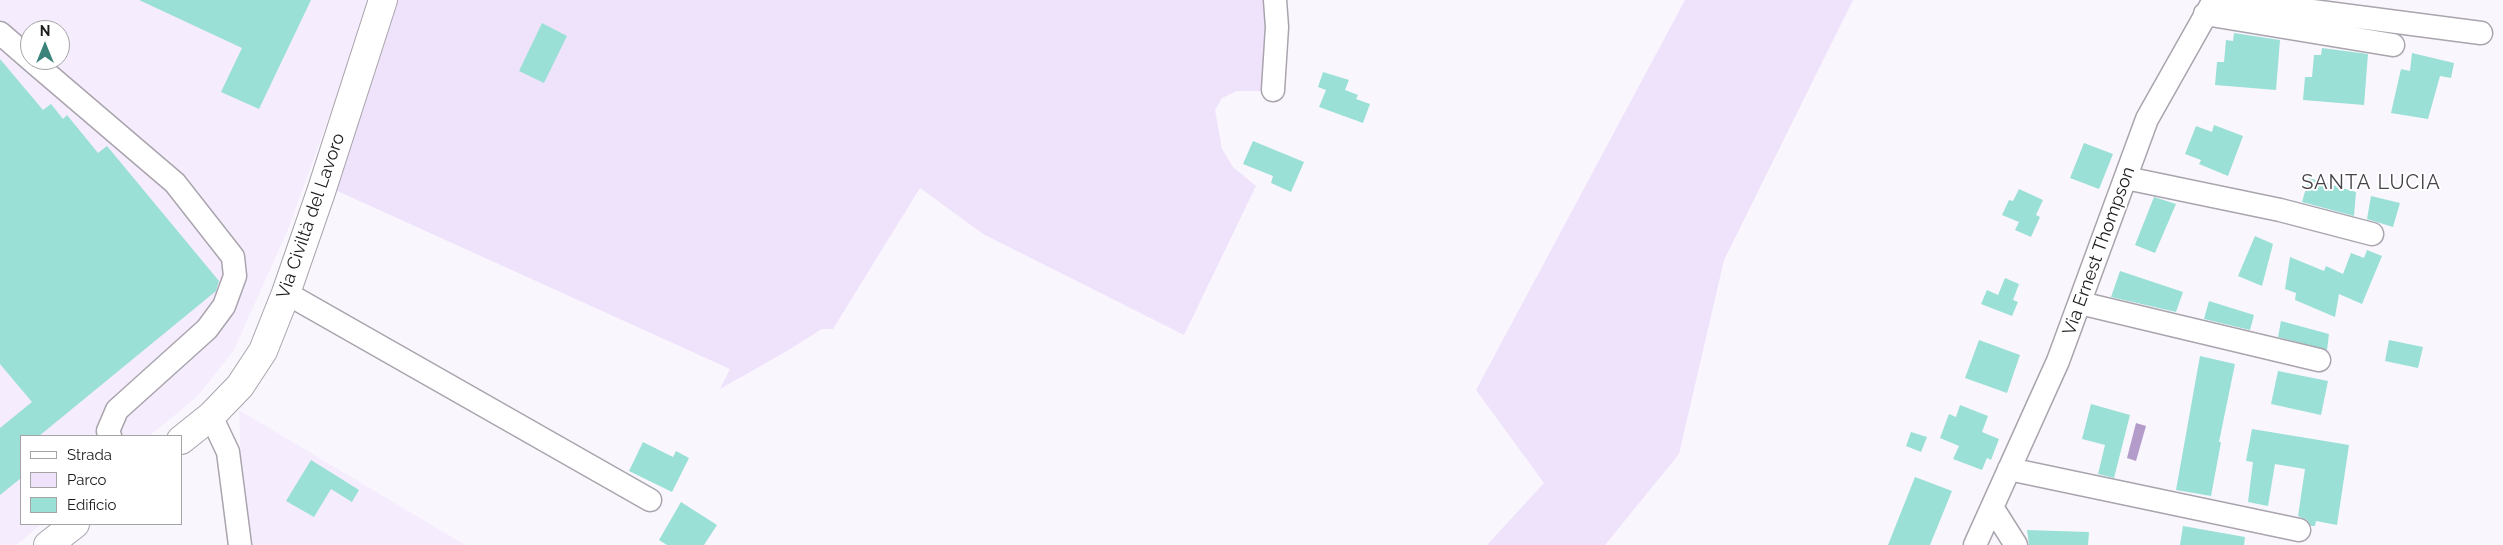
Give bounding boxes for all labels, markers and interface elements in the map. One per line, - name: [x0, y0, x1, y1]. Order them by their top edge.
- north arrow: [20, 20, 70, 70]
- text: N: [40, 23, 50, 39]
- street label: Via Civiltà del Lavoro: [273, 130, 349, 302]
- street label: Via Ernest Thompson: [2058, 164, 2140, 338]
- district label: SANTA LUCIA: [2300, 171, 2442, 195]
- legend: [20, 435, 182, 525]
- text: Strada: [67, 446, 112, 464]
- text: Parco: [67, 471, 107, 489]
- text: Edificio: [67, 496, 117, 514]

